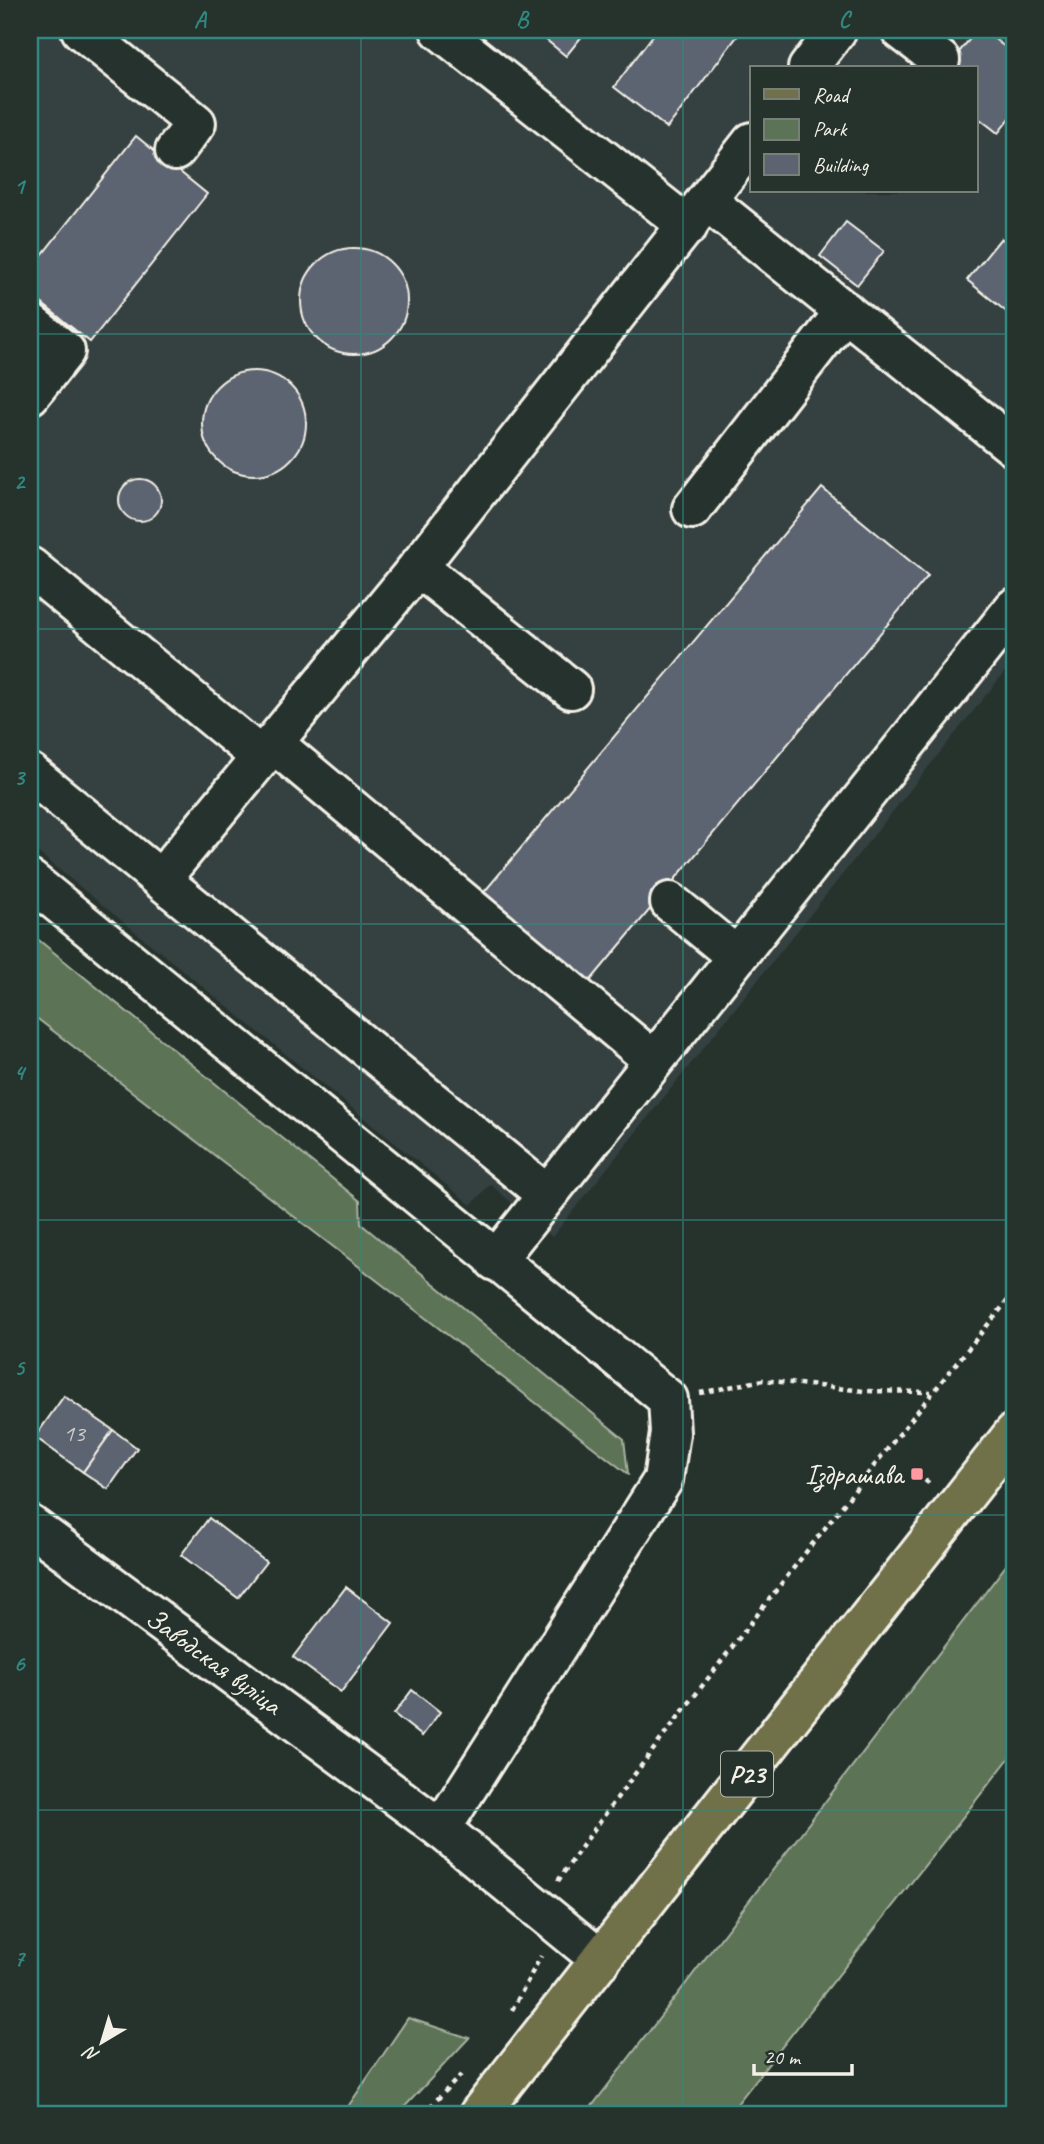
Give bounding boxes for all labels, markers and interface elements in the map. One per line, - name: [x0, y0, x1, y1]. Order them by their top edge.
- text: A: [194, 5, 208, 34]
- text: B: [516, 5, 530, 34]
- text: C: [839, 5, 853, 34]
- legend: [750, 66, 978, 192]
- text: Road: [813, 82, 852, 108]
- text: Park: [813, 116, 848, 142]
- text: Building: [813, 152, 870, 178]
- text: 1: [14, 172, 27, 201]
- text: 2: [14, 467, 27, 496]
- text: 3: [14, 763, 27, 792]
- text: 4: [14, 1058, 27, 1087]
- text: 5: [14, 1353, 26, 1382]
- house number: 13: [63, 1418, 87, 1448]
- place label: Іздрашава: [805, 1457, 906, 1493]
- marker: Іздрашава: [909, 1466, 925, 1482]
- street label: Заводская вуліца: [139, 1600, 290, 1723]
- text: 6: [14, 1649, 27, 1678]
- road number: Р23: [721, 1751, 773, 1796]
- text: 7: [14, 1944, 27, 1973]
- north arrow: [66, 2008, 136, 2078]
- scale bar: [754, 2032, 852, 2076]
- text: N: [78, 2040, 104, 2068]
- text: 20 m: [764, 2044, 802, 2070]

